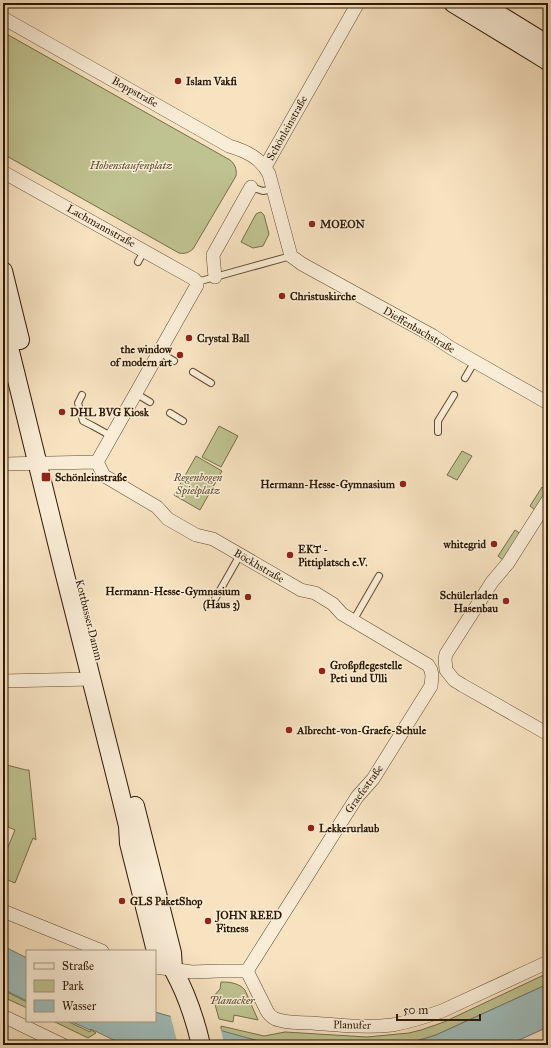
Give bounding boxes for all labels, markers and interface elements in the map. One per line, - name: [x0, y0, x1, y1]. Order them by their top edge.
- street label: Boppstraße: [110, 74, 161, 110]
- place label: Islam Vakfi: [186, 75, 237, 88]
- marker: Islam Vakfi: [173, 76, 183, 86]
- street label: Schönleinstraße: [264, 93, 310, 163]
- park label: Hohenstaufenplatz: [89, 159, 172, 173]
- street label: Lachmannstraße: [64, 202, 138, 250]
- place label: MOEON: [320, 218, 366, 231]
- marker: MOEON: [307, 219, 317, 229]
- place label: Christuskirche: [290, 290, 356, 303]
- marker: Christuskirche: [277, 291, 287, 301]
- street label: Dieffenbachstraße: [381, 304, 458, 356]
- place label: Crystal Ball: [197, 332, 251, 346]
- marker: Crystal Ball: [184, 333, 194, 343]
- place label: the window of modern art: [110, 343, 173, 369]
- marker: the window of modern art: [175, 350, 185, 360]
- place label: DHL BVG Kiosk: [70, 406, 150, 419]
- marker: DHL BVG Kiosk: [57, 407, 67, 417]
- marker: Schönleinstraße: [40, 471, 52, 483]
- place label: Schönleinstraße: [55, 471, 127, 484]
- park label: Regenbogen Spielplatz: [173, 471, 222, 498]
- place label: Hermann-Hesse-Gymnasium: [260, 478, 396, 492]
- marker: Hermann-Hesse-Gymnasium: [398, 479, 408, 489]
- place label: whitegrid: [443, 538, 486, 551]
- marker: whitegrid: [489, 539, 499, 549]
- place label: EKT - Pittiplatsch e.V.: [298, 543, 368, 570]
- street label: Böckhstraße: [232, 546, 287, 586]
- marker: EKT - Pittiplatsch e.V.: [285, 550, 295, 560]
- street label: Kottbusser Damm: [73, 578, 106, 663]
- place label: Hermann-Hesse-Gymnasium (Haus 3): [105, 585, 241, 612]
- place label: Schülerladen Hasenbau: [440, 589, 498, 615]
- marker: Hermann-Hesse-Gymnasium (Haus 3): [243, 592, 253, 602]
- marker: Schülerladen Hasenbau: [501, 596, 511, 606]
- place label: Großpflegestelle Peti und Ulli: [330, 659, 403, 685]
- marker: Großpflegestelle Peti und Ulli: [317, 666, 327, 676]
- place label: Albrecht-von-Graefe-Schule: [296, 724, 427, 737]
- marker: Albrecht-von-Graefe-Schule: [284, 725, 294, 735]
- street label: Graefestraße: [342, 762, 386, 816]
- place label: Lekkerurlaub: [319, 822, 380, 835]
- marker: Lekkerurlaub: [306, 823, 316, 833]
- place label: GLS PaketShop: [130, 895, 203, 909]
- marker: GLS PaketShop: [117, 896, 127, 906]
- place label: JOHN REED Fitness: [214, 909, 282, 935]
- marker: JOHN REED Fitness: [203, 916, 213, 926]
- legend: [26, 950, 156, 1022]
- text: Straße: [62, 959, 94, 973]
- text: Park: [62, 979, 84, 993]
- park label: Planacker: [209, 994, 256, 1007]
- scale bar: [397, 996, 480, 1022]
- text: Wasser: [62, 999, 97, 1013]
- text: 50 m: [403, 1003, 428, 1017]
- street label: Planufer: [333, 1018, 372, 1032]

